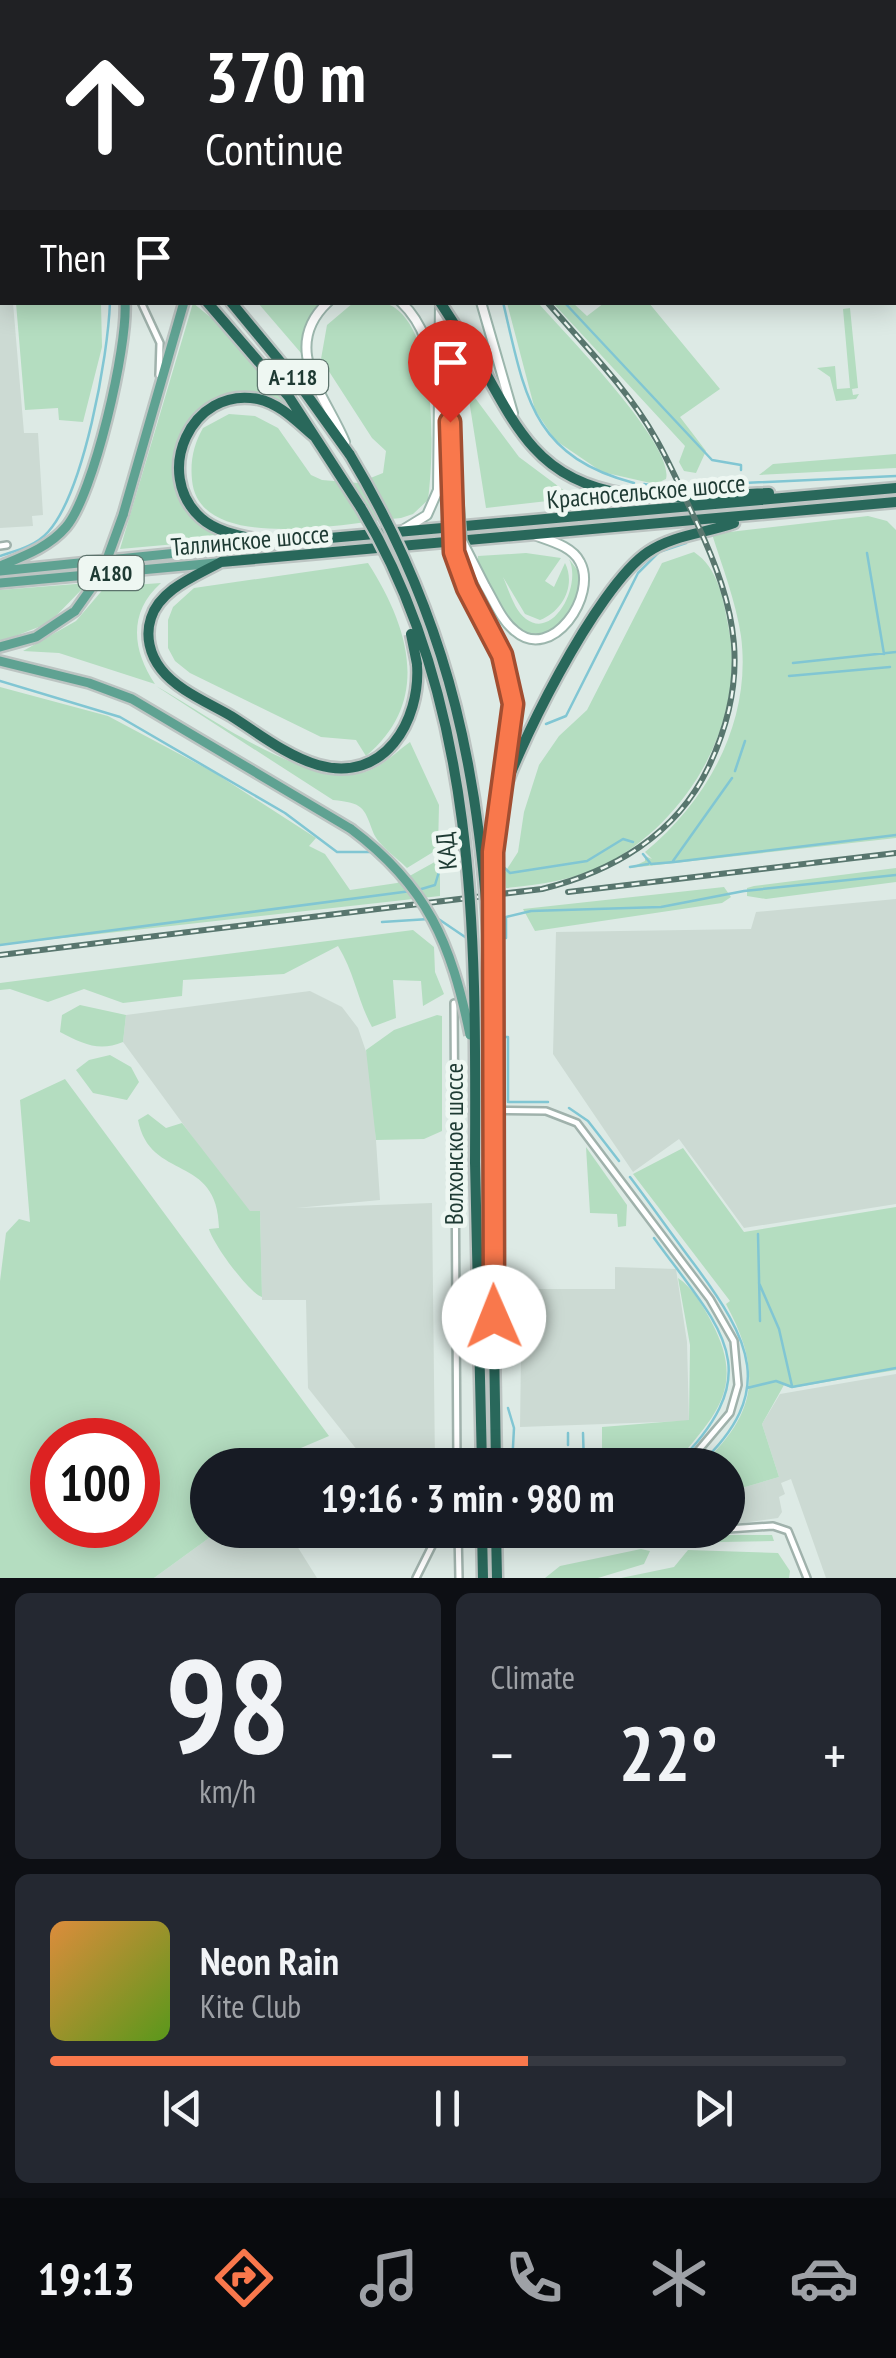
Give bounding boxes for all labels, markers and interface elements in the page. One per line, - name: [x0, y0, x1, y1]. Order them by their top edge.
- text: 370 m: [205, 31, 366, 121]
- icon: ahead: [40, 40, 170, 170]
- text: Continue: [205, 119, 344, 177]
- icon: arrive: [126, 230, 181, 285]
- text: Then: [40, 233, 106, 282]
- pin: [408, 320, 493, 423]
- icon: arrive: [423, 335, 478, 390]
- road number: А-118: [258, 360, 328, 394]
- street label: Красносельское шоссе: [545, 466, 747, 516]
- street label: Таллинское шоссе: [169, 517, 331, 563]
- road number: A180: [78, 556, 144, 590]
- street label: КАД: [428, 830, 464, 871]
- street label: Волхонское шоссе: [438, 1063, 470, 1225]
- position arrow: [442, 1265, 546, 1369]
- speed limit sign: 100: [30, 1418, 160, 1548]
- text: 19:16 · 3 min · 980 m: [321, 1473, 614, 1522]
- text: 98: [166, 1621, 290, 1789]
- text: Climate: [491, 1656, 575, 1698]
- text: 22°: [619, 1705, 718, 1802]
- text: −: [491, 1719, 513, 1790]
- text: +: [823, 1719, 846, 1790]
- text: km/h: [199, 1770, 256, 1812]
- text: Neon Rain: [200, 1936, 339, 1985]
- text: Kite Club: [200, 1985, 301, 2027]
- icon: previous: [155, 2081, 210, 2136]
- icon: pause: [420, 2081, 475, 2136]
- icon: next: [686, 2081, 741, 2136]
- icon: directions: [209, 2243, 279, 2313]
- icon: music: [354, 2243, 424, 2313]
- icon: phone: [499, 2243, 569, 2313]
- icon: climate: [644, 2243, 714, 2313]
- icon: car: [789, 2243, 859, 2313]
- text: 19:13: [37, 2249, 135, 2307]

